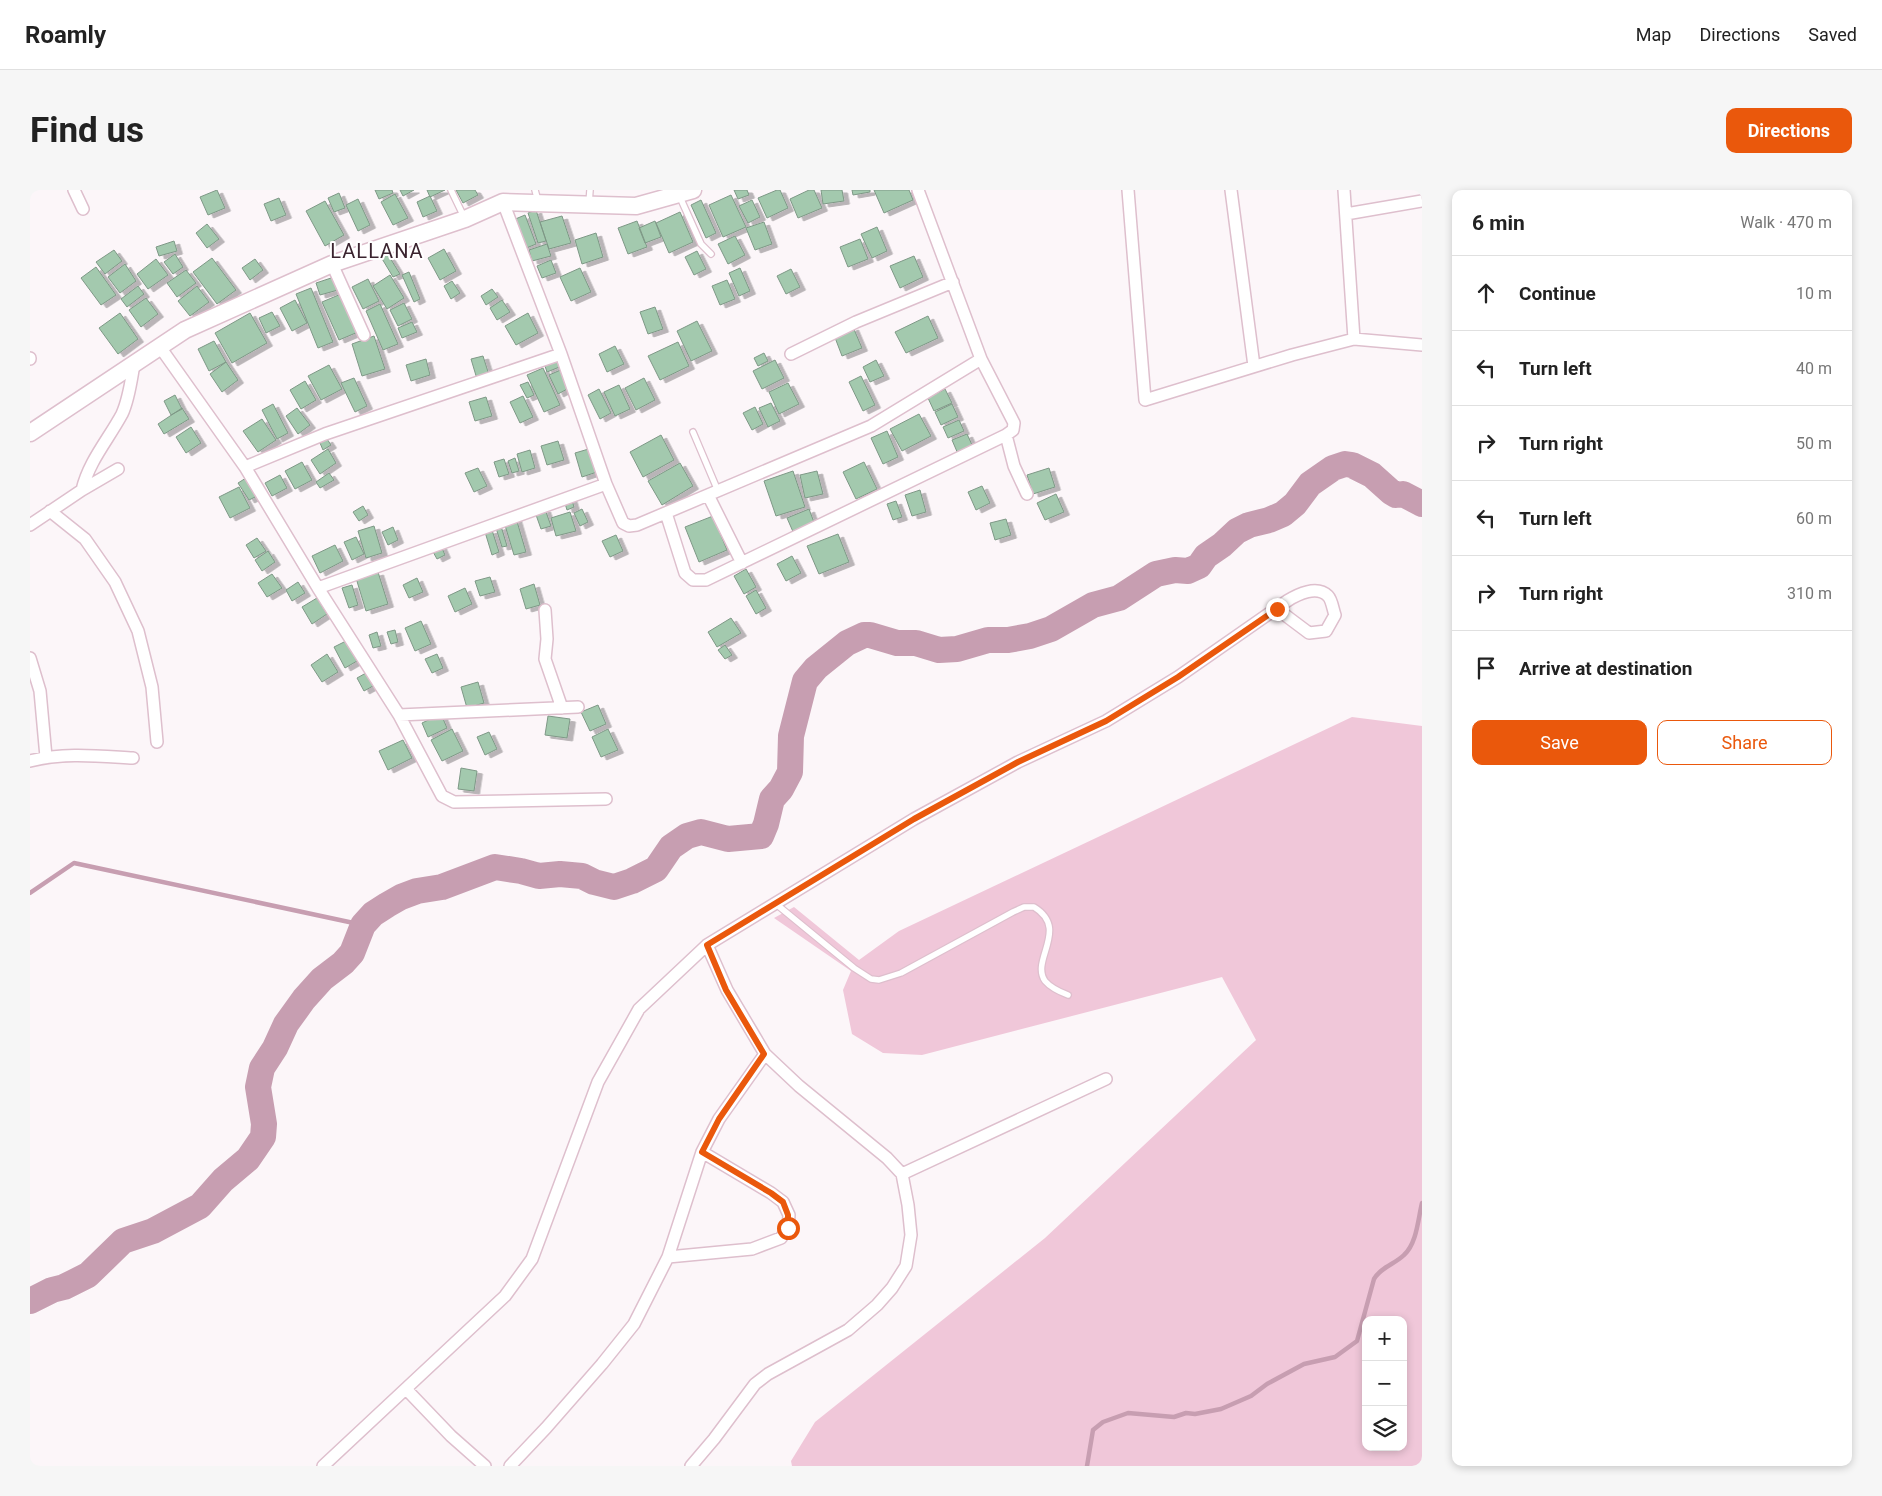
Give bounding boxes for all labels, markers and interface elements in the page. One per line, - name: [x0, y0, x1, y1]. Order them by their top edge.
- text: Roamly: [25, 21, 106, 49]
- text: Map: [1636, 24, 1671, 45]
- text: Directions: [1699, 24, 1780, 45]
- text: Saved: [1808, 24, 1857, 45]
- button: Directions: [1726, 108, 1852, 153]
- text: Find us: [30, 110, 144, 151]
- text: 6 min: [1472, 211, 1525, 235]
- text: Walk · 470 m: [1740, 213, 1832, 232]
- district label: LALLANA: [330, 239, 424, 263]
- icon: ahead: [1472, 279, 1500, 307]
- text: Continue: [1519, 282, 1596, 305]
- text: 10 m: [1796, 284, 1832, 303]
- icon: left: [1472, 354, 1500, 382]
- text: Turn left: [1519, 357, 1592, 380]
- text: 40 m: [1796, 359, 1832, 378]
- icon: right: [1472, 429, 1500, 457]
- text: Turn right: [1519, 432, 1603, 455]
- text: 50 m: [1796, 434, 1832, 453]
- icon: left: [1472, 504, 1500, 532]
- text: Turn left: [1519, 507, 1592, 530]
- text: 60 m: [1796, 509, 1832, 528]
- icon: right: [1472, 579, 1500, 607]
- text: Turn right: [1519, 582, 1603, 605]
- text: 310 m: [1787, 584, 1832, 603]
- route end: [1266, 598, 1289, 621]
- icon: arrive: [1472, 654, 1500, 682]
- text: Arrive at destination: [1519, 657, 1692, 680]
- button: Save: [1472, 720, 1647, 765]
- button: Share: [1657, 720, 1832, 765]
- route start: [777, 1217, 800, 1240]
- map controls: [1362, 1316, 1407, 1451]
- button: +: [1362, 1316, 1407, 1361]
- button: −: [1362, 1361, 1407, 1406]
- button: layers: [1362, 1406, 1407, 1451]

